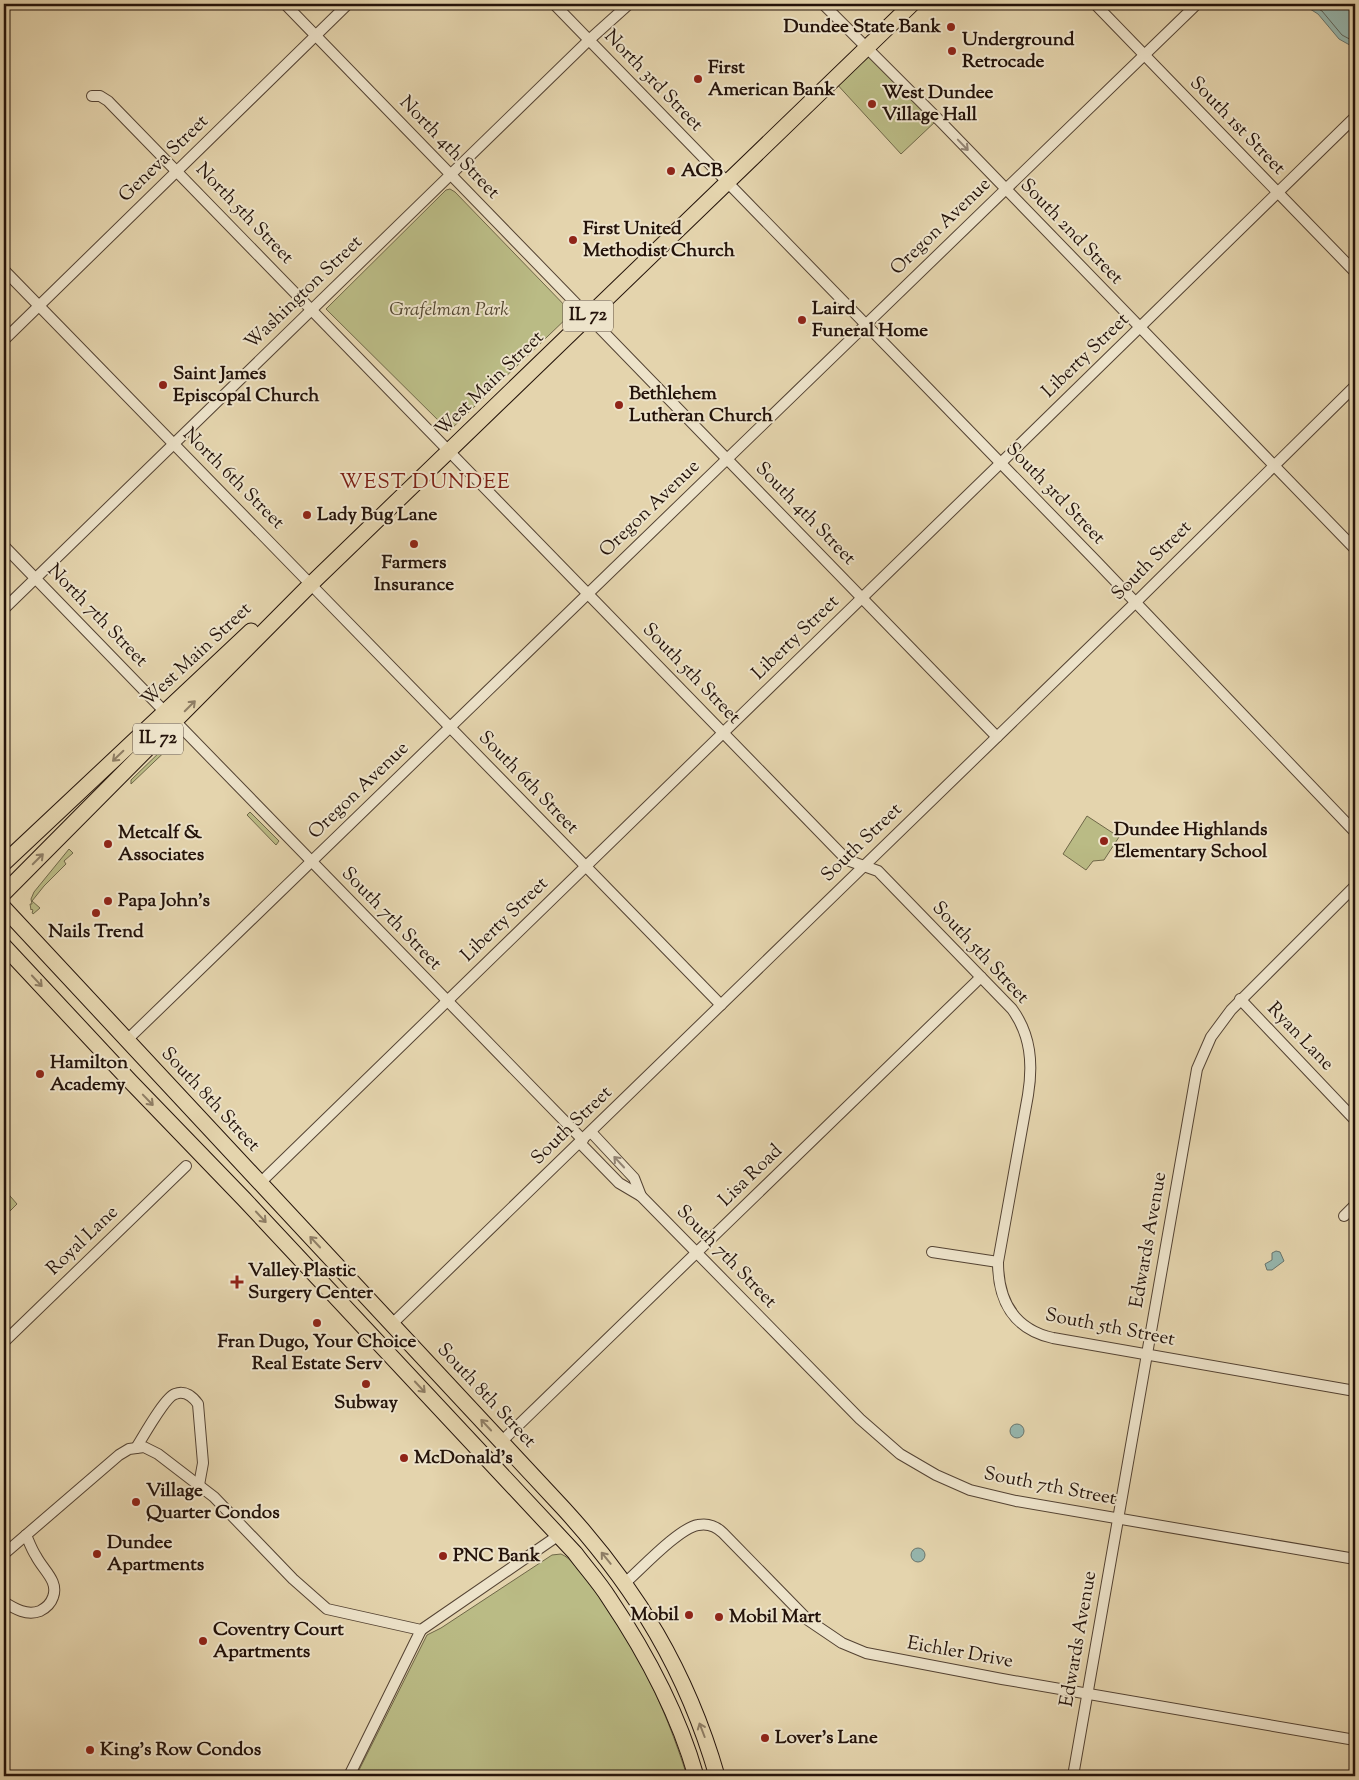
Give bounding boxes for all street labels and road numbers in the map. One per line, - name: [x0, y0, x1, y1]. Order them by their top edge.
- street label: North 3rd Street: [597, 24, 709, 138]
- street label: South 1st Street: [1183, 71, 1291, 182]
- street label: North 4th Street: [393, 90, 506, 206]
- street label: Geneva Street: [113, 109, 215, 209]
- street label: North 5th Street: [189, 157, 300, 271]
- street label: Oregon Avenue: [885, 172, 997, 282]
- street label: South 2nd Street: [1013, 173, 1129, 291]
- street label: Washington Street: [239, 229, 369, 356]
- road number: IL 72: [563, 300, 613, 332]
- street label: Liberty Street: [1036, 307, 1136, 405]
- street label: West Main Street: [430, 325, 551, 443]
- street label: North 6th Street: [176, 422, 290, 536]
- street label: South 3rd Street: [999, 437, 1111, 552]
- street label: Oregon Avenue: [594, 454, 706, 564]
- street label: South 4th Street: [749, 456, 862, 572]
- street label: South Street: [1106, 515, 1198, 607]
- street label: North 7th Street: [41, 558, 154, 674]
- street label: Liberty Street: [746, 589, 846, 687]
- street label: West Main Street: [136, 596, 259, 713]
- street label: South 5th Street: [636, 617, 747, 731]
- road number: IL 72: [133, 724, 183, 754]
- street label: South 6th Street: [472, 725, 585, 841]
- street label: Oregon Avenue: [303, 736, 415, 846]
- street label: South Street: [815, 797, 909, 889]
- street label: South 7th Street: [335, 861, 448, 977]
- street label: Liberty Street: [455, 871, 555, 969]
- street label: South 5th Street: [925, 896, 1035, 1011]
- street label: Ryan Lane: [1260, 997, 1340, 1077]
- street label: South 8th Street: [154, 1042, 266, 1159]
- street label: South Street: [525, 1080, 619, 1172]
- street label: Lisa Road: [713, 1138, 789, 1213]
- street label: Edwards Avenue: [1124, 1170, 1174, 1310]
- street label: South 7th Street: [670, 1199, 783, 1315]
- street label: Royal Lane: [41, 1200, 125, 1282]
- street label: South 5th Street: [1043, 1302, 1178, 1354]
- street label: South 8th Street: [430, 1338, 542, 1455]
- street label: South 7th Street: [981, 1461, 1119, 1513]
- street label: Edwards Avenue: [1054, 1569, 1104, 1709]
- street label: Eichler Drive: [905, 1630, 1015, 1676]

